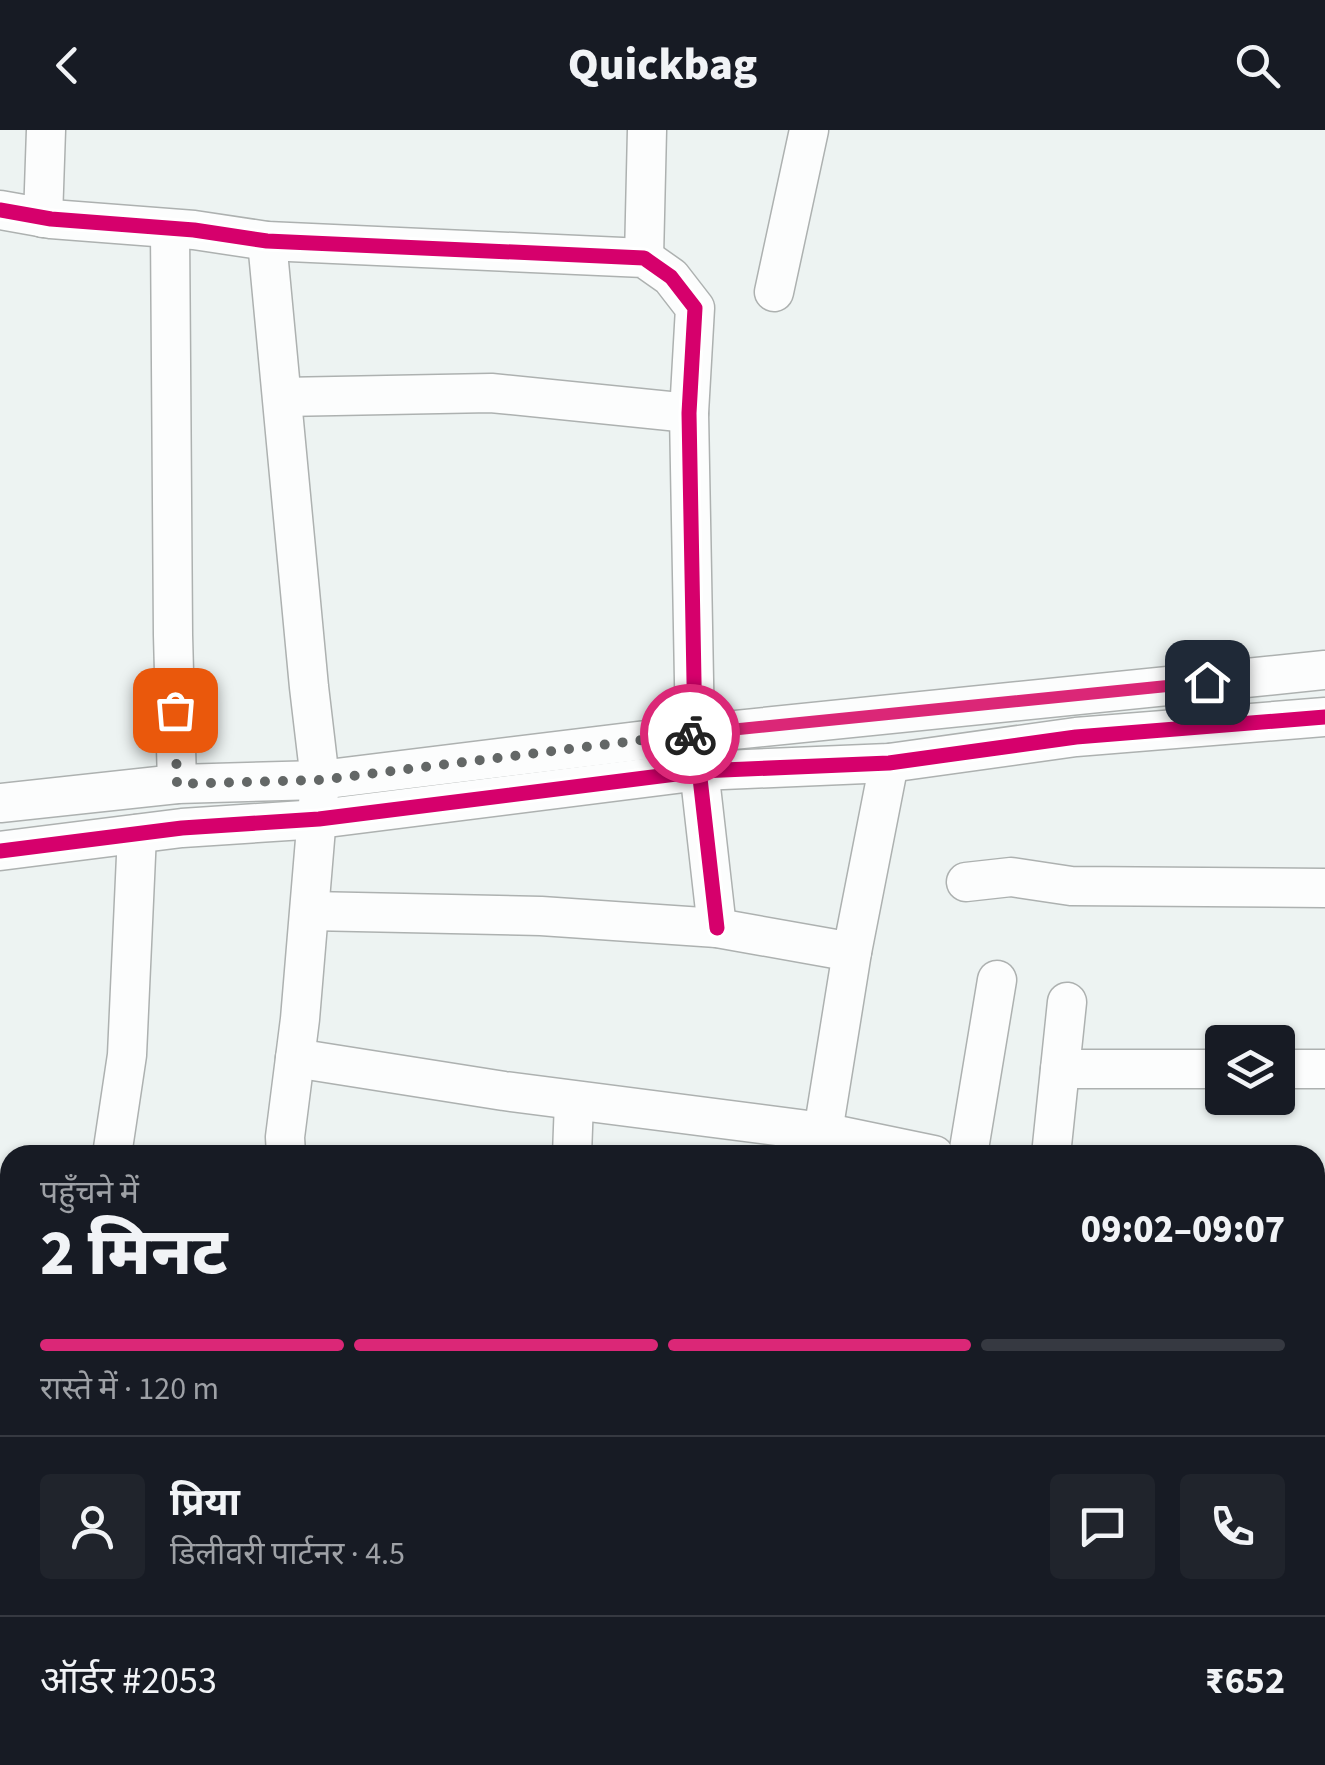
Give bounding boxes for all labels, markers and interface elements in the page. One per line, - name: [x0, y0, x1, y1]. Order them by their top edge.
- text: Quickbag: [568, 33, 757, 97]
- icon: back: [40, 38, 95, 93]
- icon: search: [1230, 38, 1285, 93]
- pin: [1165, 640, 1250, 725]
- icon: home: [1180, 655, 1235, 710]
- pin: [133, 668, 218, 753]
- icon: bag: [148, 683, 203, 738]
- courier: [640, 684, 740, 784]
- icon: bike: [663, 707, 718, 762]
- map controls: [1205, 1025, 1295, 1115]
- button: layers: [1205, 1025, 1295, 1115]
- text: पहुँचने में: [40, 1170, 139, 1216]
- text: 09:02–09:07: [1081, 1203, 1285, 1257]
- text: 2 मिनट: [40, 1207, 228, 1300]
- text: रास्ते में · 120 m: [40, 1366, 219, 1412]
- button: person: [40, 1474, 145, 1579]
- button: chat: [1050, 1474, 1155, 1579]
- button: phone: [1180, 1474, 1285, 1579]
- text: प्रिया: [170, 1476, 240, 1530]
- text: डिलीवरी पार्टनर · 4.5: [170, 1531, 405, 1577]
- text: ऑर्डर #2053: [40, 1654, 217, 1708]
- text: ₹652: [1205, 1654, 1285, 1708]

